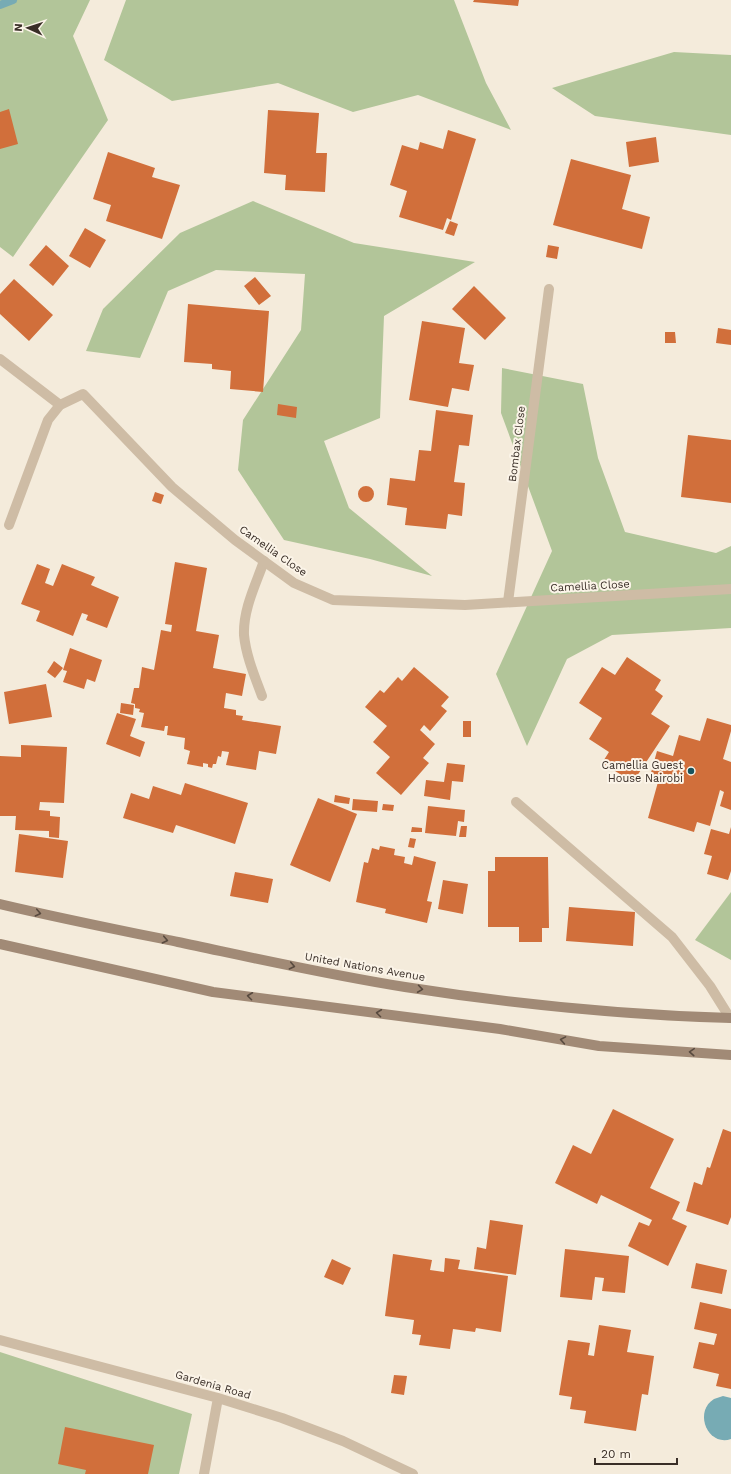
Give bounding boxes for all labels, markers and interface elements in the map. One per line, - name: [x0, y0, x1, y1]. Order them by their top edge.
- north arrow: [8, 8, 48, 48]
- text: N: [12, 23, 25, 32]
- street label: Bombax Close: [506, 405, 528, 483]
- street label: Camellia Close: [237, 523, 309, 579]
- street label: Camellia Close: [550, 577, 630, 595]
- place label: Camellia Guest House Nairobi: [602, 759, 683, 785]
- marker: Camellia Guest House Nairobi: [686, 766, 696, 776]
- one-way arrow: [35, 908, 41, 916]
- one-way arrow: [162, 935, 168, 943]
- street label: United Nations Avenue: [304, 950, 426, 984]
- one-way arrow: [289, 962, 296, 970]
- one-way arrow: [417, 984, 423, 993]
- one-way arrow: [247, 992, 253, 1001]
- one-way arrow: [376, 1009, 382, 1018]
- one-way arrow: [560, 1036, 566, 1045]
- one-way arrow: [689, 1048, 695, 1057]
- street label: Gardenia Road: [174, 1368, 252, 1402]
- scale bar: [595, 1440, 677, 1466]
- text: 20 m: [601, 1447, 631, 1461]

